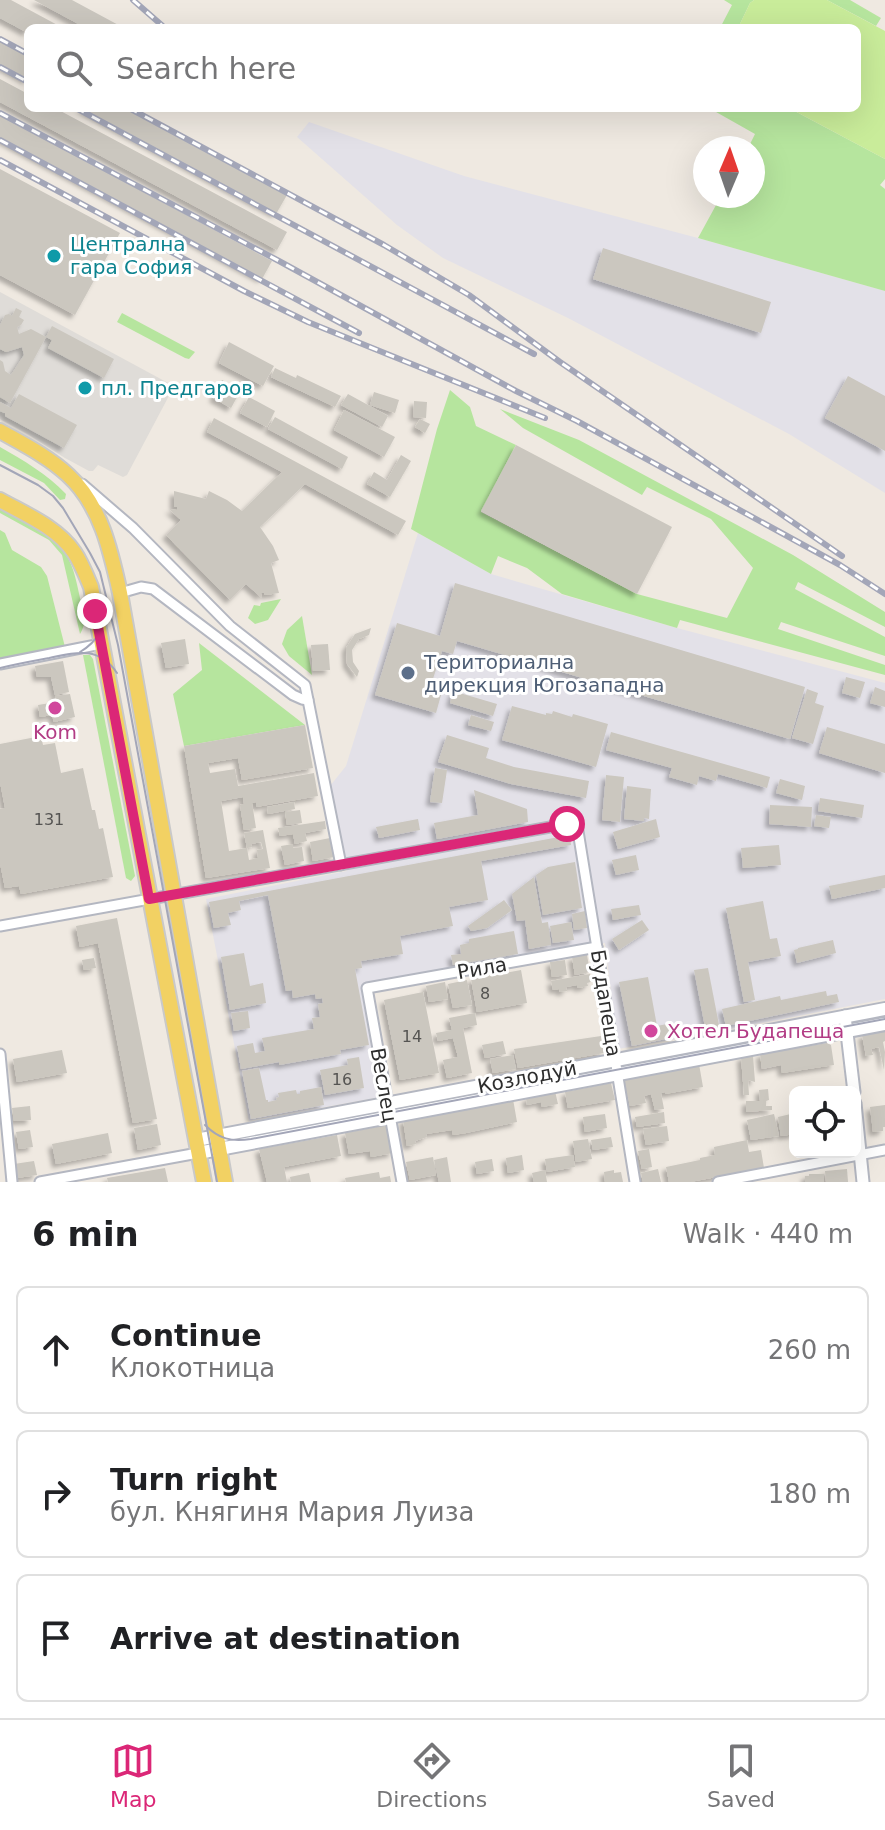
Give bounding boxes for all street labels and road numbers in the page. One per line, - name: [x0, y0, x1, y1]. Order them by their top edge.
- street label: Будапеща: [586, 948, 626, 1058]
- street label: Рила: [455, 952, 509, 984]
- street label: Веслец: [366, 1046, 402, 1124]
- street label: Козлодуй: [475, 1056, 579, 1098]

